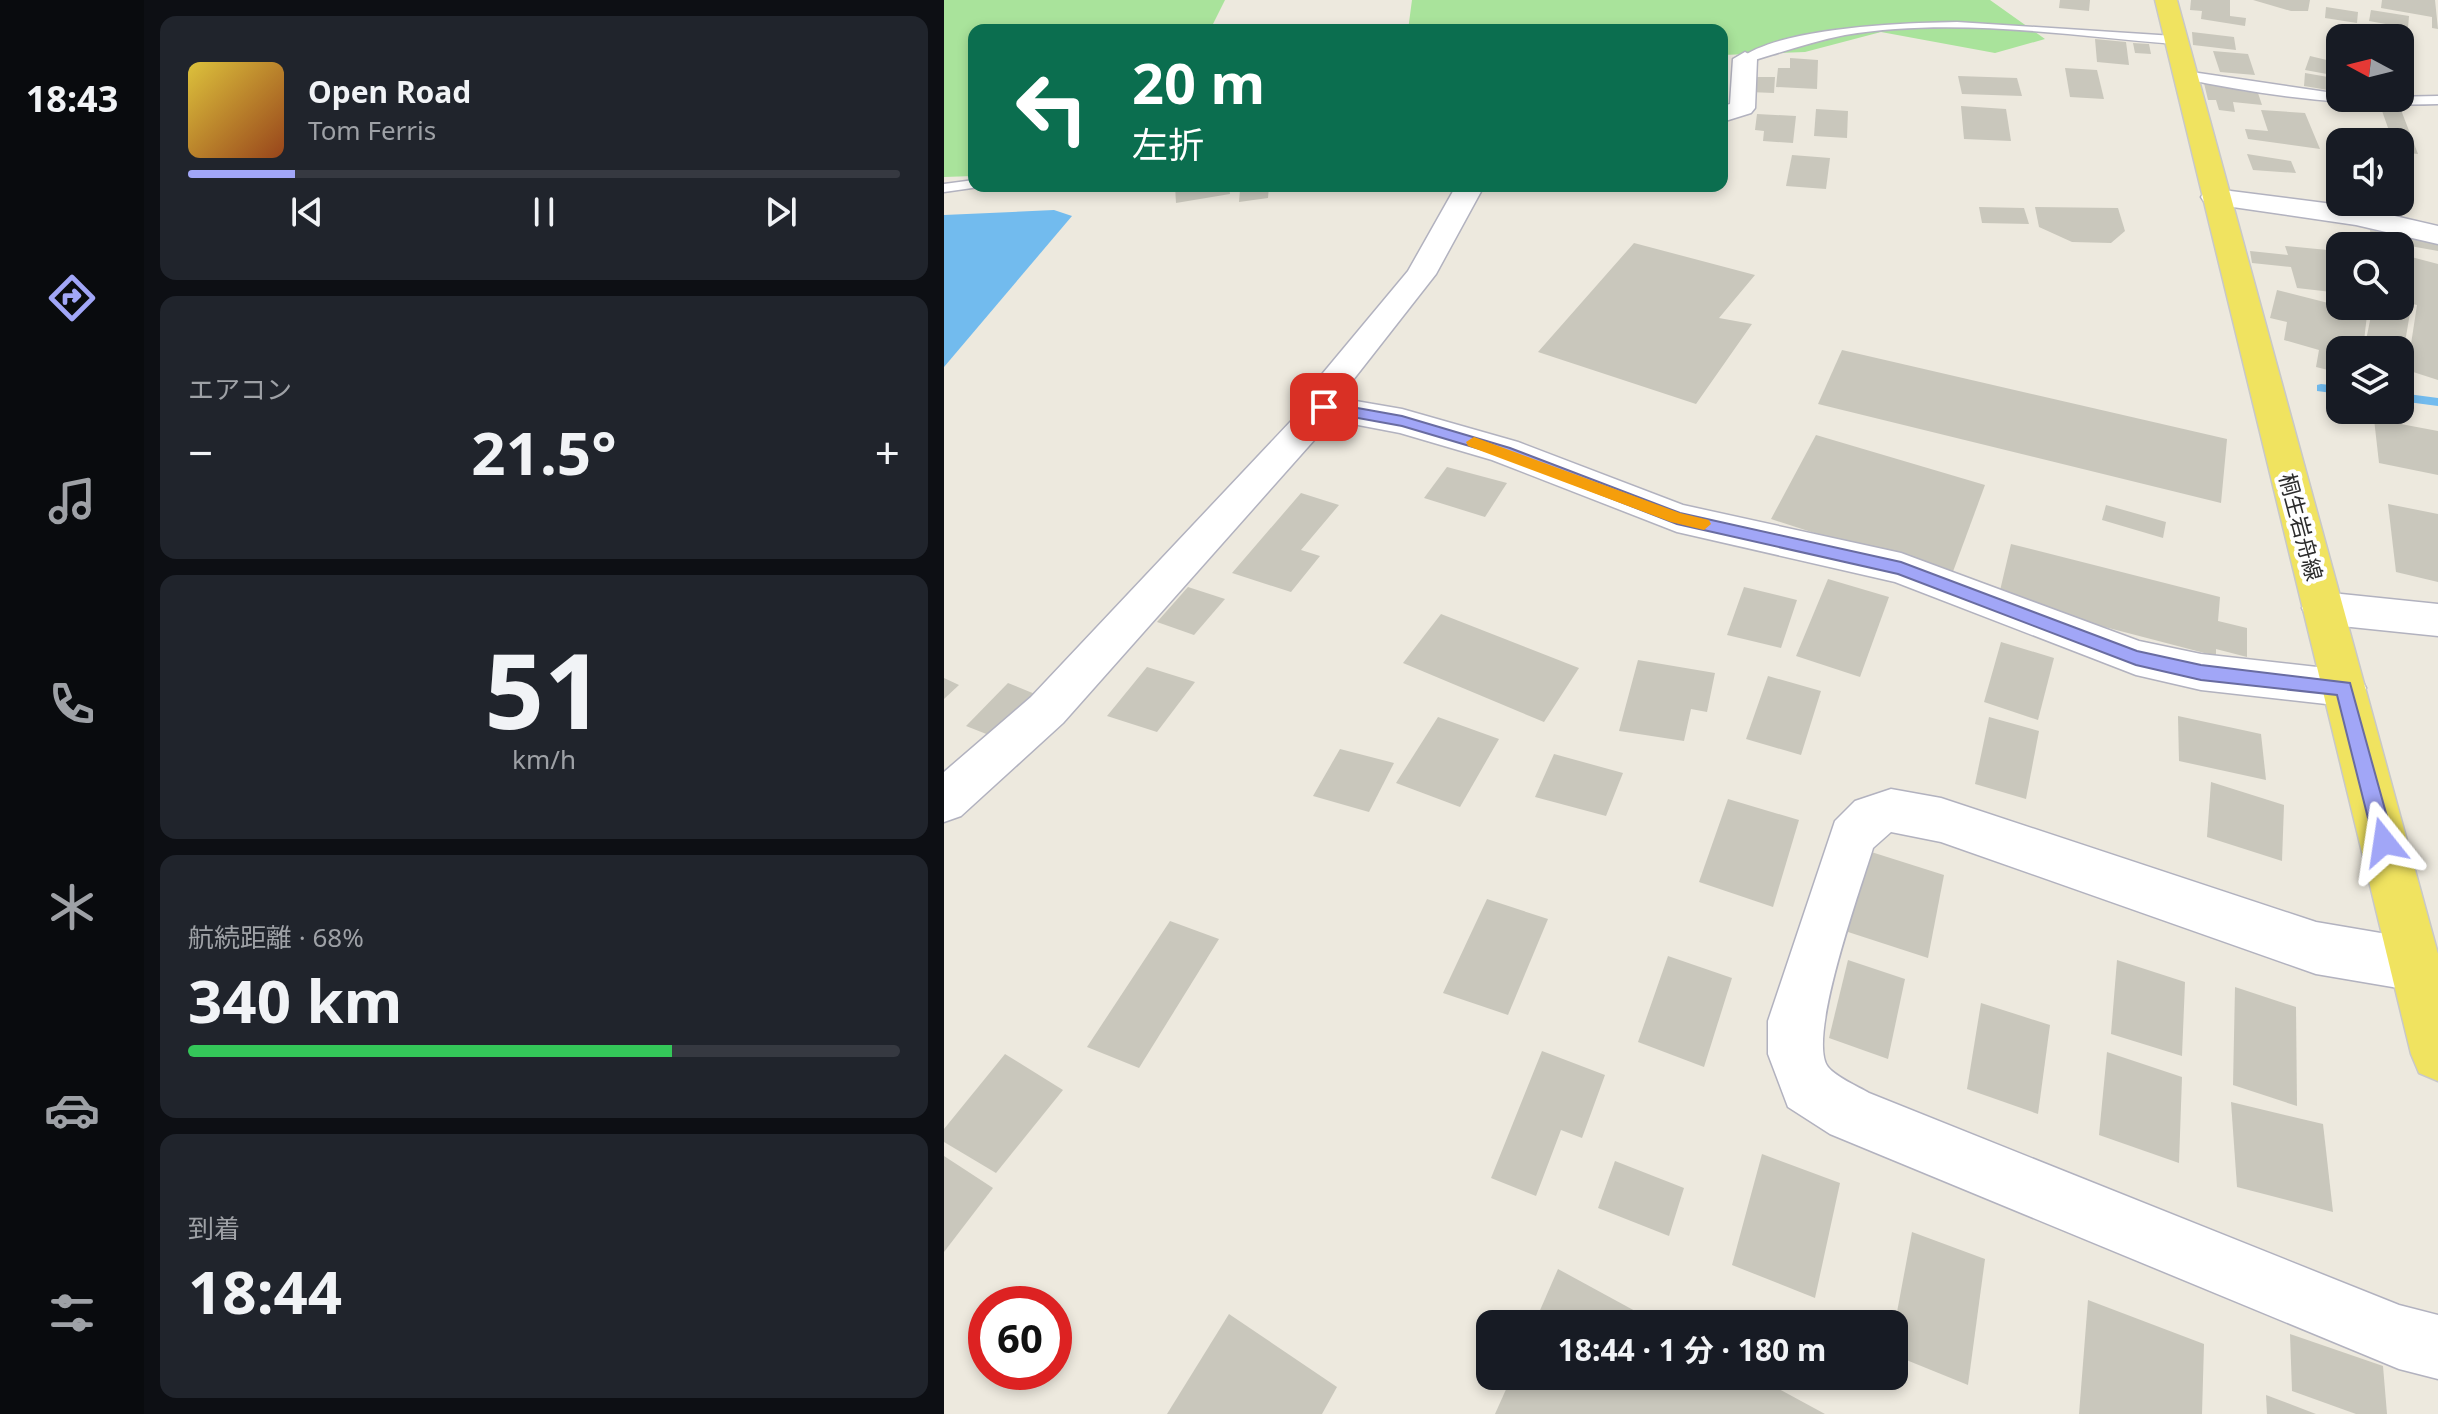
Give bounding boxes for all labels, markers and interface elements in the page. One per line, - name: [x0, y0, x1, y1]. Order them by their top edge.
- north arrow: [2326, 24, 2414, 112]
- map controls: [2326, 24, 2414, 424]
- text: 20 m: [1132, 44, 1265, 120]
- icon: left: [1000, 56, 1104, 160]
- text: Open Road: [308, 71, 471, 112]
- text: 18:43: [26, 74, 118, 123]
- text: Tom Ferris: [308, 112, 436, 148]
- text: 左折: [1132, 120, 1204, 169]
- button: sound: [2326, 128, 2414, 216]
- icon: previous: [285, 190, 329, 234]
- icon: pause: [522, 190, 566, 234]
- icon: next: [759, 190, 803, 234]
- button: search: [2326, 232, 2414, 320]
- icon: directions: [44, 270, 100, 326]
- button: layers: [2326, 336, 2414, 424]
- text: エアコン: [188, 371, 292, 407]
- pin: [1290, 373, 1358, 441]
- icon: arrive: [1302, 385, 1346, 429]
- text: 21.5°: [471, 411, 617, 493]
- text: −: [188, 422, 213, 482]
- text: +: [875, 422, 900, 482]
- street label: 桐生岩舟線: [2273, 470, 2331, 584]
- icon: music: [44, 473, 100, 529]
- text: 51: [485, 618, 603, 759]
- icon: phone: [44, 676, 100, 732]
- text: km/h: [512, 741, 576, 777]
- position arrow: [2342, 800, 2426, 884]
- icon: climate: [44, 879, 100, 935]
- text: 航続距離 · 68%: [188, 919, 364, 955]
- text: 340 km: [188, 959, 402, 1041]
- icon: car: [44, 1082, 100, 1138]
- text: 到着: [188, 1210, 240, 1246]
- text: 18:44: [188, 1250, 342, 1332]
- icon: filters: [44, 1285, 100, 1341]
- speed limit sign: 60: [968, 1286, 1072, 1390]
- text: 18:44 · 1 分 · 180 m: [1558, 1329, 1826, 1370]

